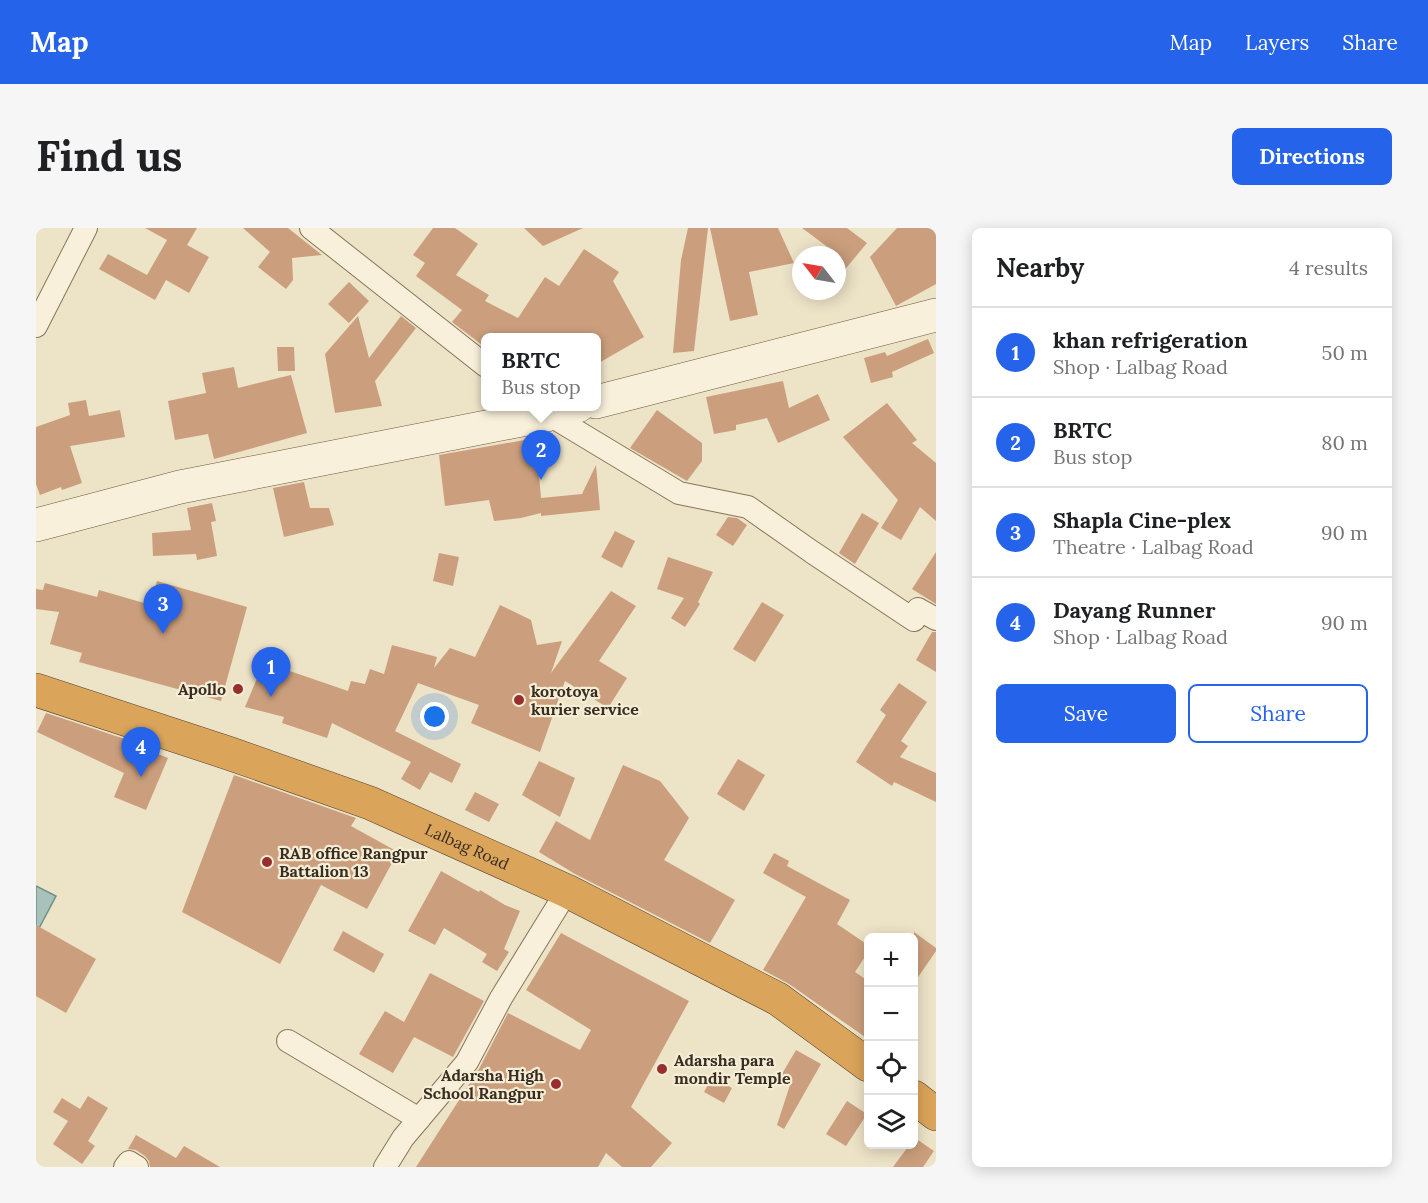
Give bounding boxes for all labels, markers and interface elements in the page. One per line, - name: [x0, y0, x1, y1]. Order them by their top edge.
- text: Map: [30, 24, 89, 60]
- text: Map: [1169, 29, 1212, 56]
- text: Layers: [1245, 29, 1309, 56]
- text: Share: [1342, 29, 1398, 56]
- button: Directions: [1232, 128, 1392, 185]
- text: Find us: [36, 129, 182, 183]
- north arrow: [792, 246, 846, 300]
- text: Nearby: [996, 251, 1084, 284]
- text: 4 results: [1289, 255, 1368, 280]
- text: khan refrigeration: [1053, 326, 1248, 354]
- popup: [481, 333, 601, 411]
- text: 1: [1011, 340, 1020, 365]
- text: 50 m: [1322, 340, 1368, 365]
- text: BRTC: [501, 346, 560, 374]
- text: Shop · Lalbag Road: [1053, 354, 1228, 379]
- text: Bus stop: [501, 374, 581, 399]
- text: BRTC: [1053, 416, 1112, 444]
- pin: 2: [522, 430, 560, 480]
- text: 2: [1010, 430, 1021, 455]
- text: 80 m: [1321, 430, 1368, 455]
- text: Bus stop: [1053, 444, 1132, 469]
- text: Shapla Cine-plex: [1053, 506, 1231, 534]
- text: 3: [1010, 520, 1021, 545]
- text: 90 m: [1321, 520, 1368, 545]
- text: Theatre · Lalbag Road: [1053, 534, 1254, 559]
- pin: 3: [144, 584, 182, 634]
- text: Dayang Runner: [1053, 596, 1215, 624]
- text: 4: [1010, 610, 1021, 635]
- text: 90 m: [1321, 610, 1368, 635]
- text: Shop · Lalbag Road: [1053, 624, 1228, 649]
- pin: 1: [252, 648, 290, 697]
- place label: Apollo: [178, 679, 226, 699]
- place label: korotoya kurier service: [531, 681, 639, 719]
- marker: Apollo: [231, 682, 245, 696]
- button: Save: [996, 684, 1176, 743]
- button: Share: [1188, 684, 1368, 743]
- marker: korotoya kurier service: [512, 693, 526, 707]
- your location: [420, 702, 449, 731]
- pin: 4: [122, 728, 160, 777]
- street label: Lalbag Road: [422, 819, 513, 874]
- place label: RAB office Rangpur Battalion 13: [279, 843, 428, 881]
- marker: RAB office Rangpur Battalion 13: [260, 855, 274, 869]
- map controls: [864, 933, 918, 1149]
- button: +: [864, 933, 918, 987]
- button: −: [864, 987, 918, 1041]
- button: locate: [864, 1041, 918, 1095]
- place label: Adarsha para mondir Temple: [674, 1050, 791, 1088]
- marker: Adarsha para mondir Temple: [655, 1062, 669, 1076]
- place label: Adarsha High School Rangpur: [423, 1065, 544, 1103]
- marker: Adarsha High School Rangpur: [549, 1077, 563, 1091]
- button: layers: [864, 1095, 918, 1149]

